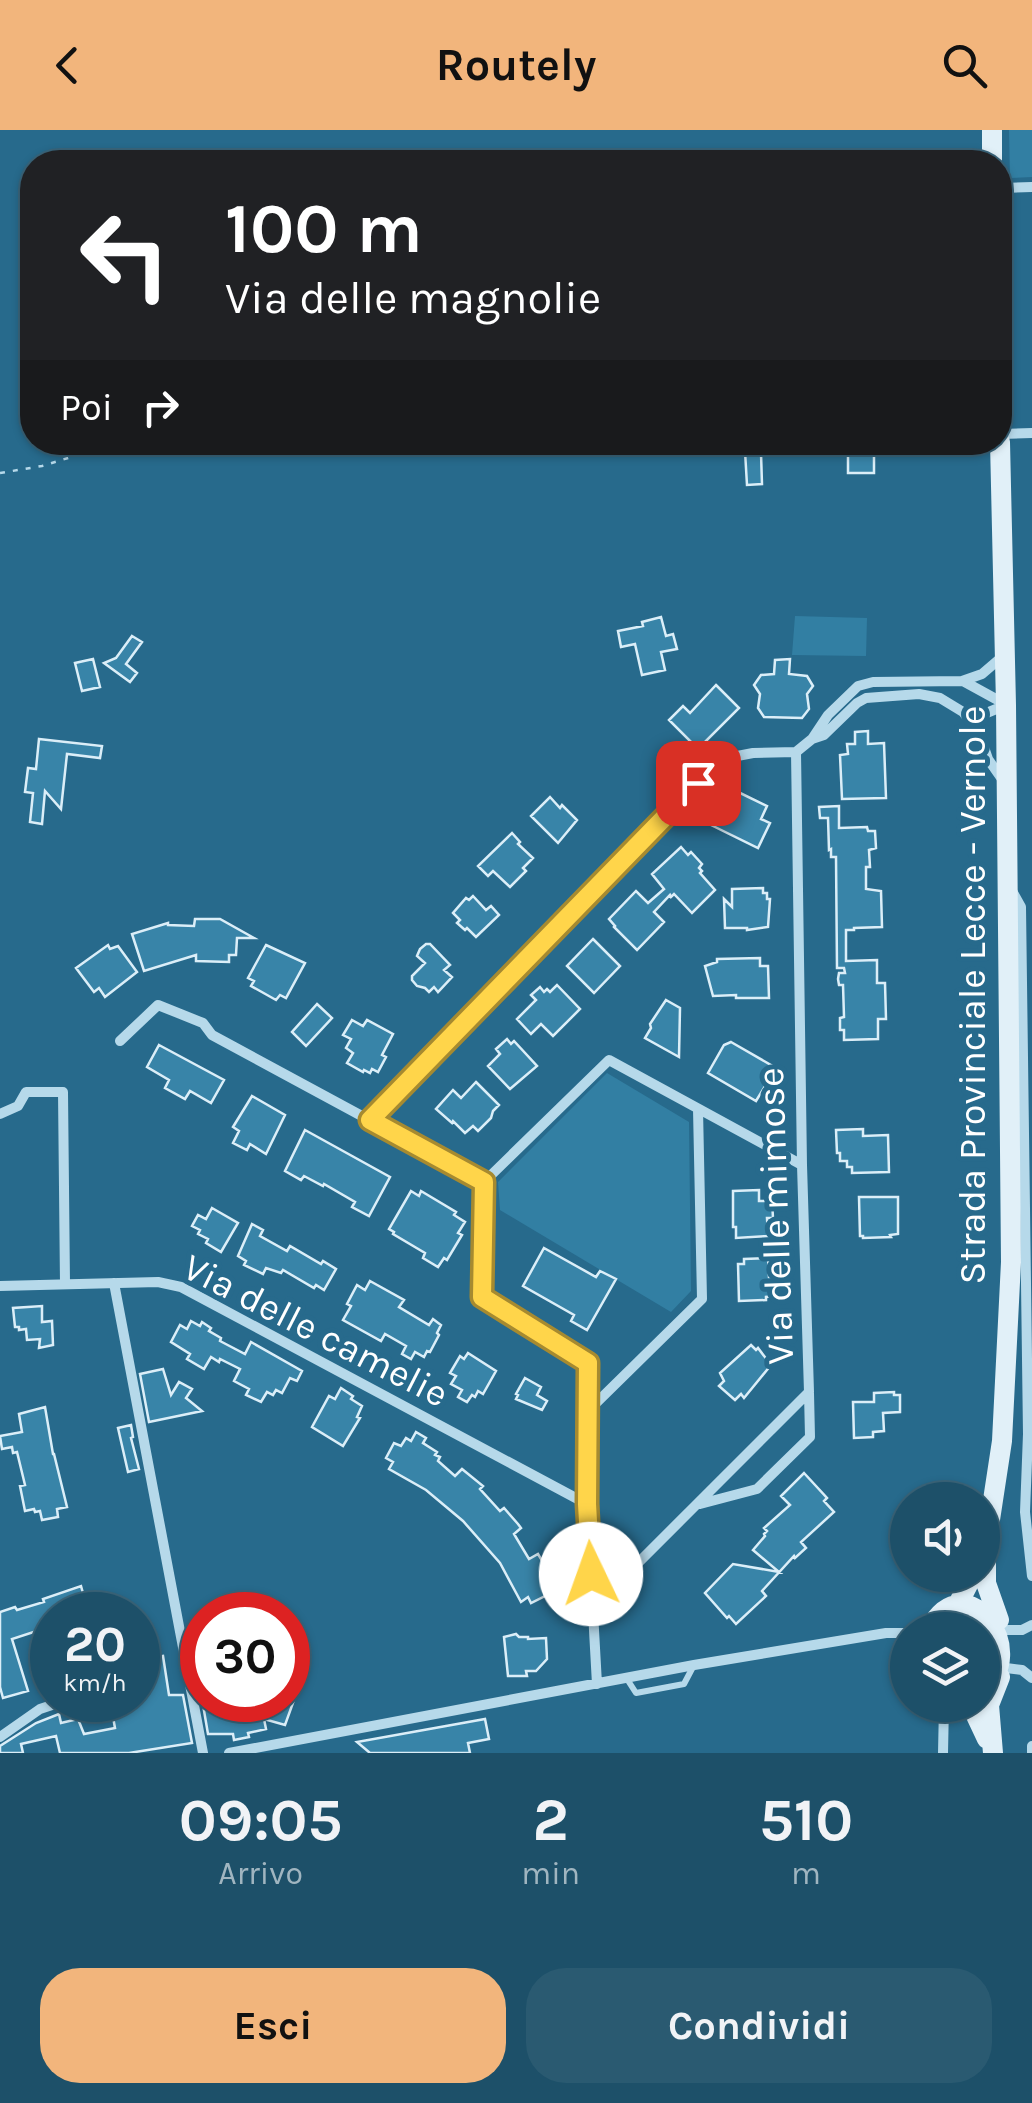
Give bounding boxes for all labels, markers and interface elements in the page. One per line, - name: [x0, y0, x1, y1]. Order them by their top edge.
- icon: back: [40, 38, 95, 93]
- icon: search: [937, 38, 992, 93]
- text: Routely: [436, 39, 596, 91]
- text: 100 m: [225, 188, 423, 270]
- icon: left: [60, 190, 190, 320]
- text: Via delle magnolie: [225, 272, 601, 324]
- icon: right: [133, 380, 188, 435]
- text: Poi: [60, 385, 113, 430]
- street label: Strada Provinciale Lecce - Vernole: [950, 706, 995, 1284]
- pin: [656, 741, 741, 826]
- icon: arrive: [671, 756, 726, 811]
- street label: Via delle mimose: [748, 1067, 803, 1365]
- street label: Via delle camelie: [176, 1244, 456, 1417]
- map controls: [890, 1482, 1000, 1722]
- button: sound: [890, 1482, 1000, 1592]
- position arrow: [539, 1522, 643, 1626]
- speed limit sign: 30: [180, 1592, 310, 1722]
- button: layers: [890, 1612, 1000, 1722]
- text: 20: [64, 1615, 126, 1674]
- text: km/h: [63, 1668, 127, 1697]
- text: 09:05: [179, 1785, 342, 1855]
- text: 2: [532, 1785, 569, 1855]
- text: 510: [759, 1785, 853, 1855]
- text: Arrivo: [218, 1855, 303, 1892]
- text: min: [521, 1855, 580, 1892]
- text: m: [791, 1855, 821, 1892]
- button: Esci: [40, 1968, 506, 2083]
- button: Condividi: [526, 1968, 992, 2083]

